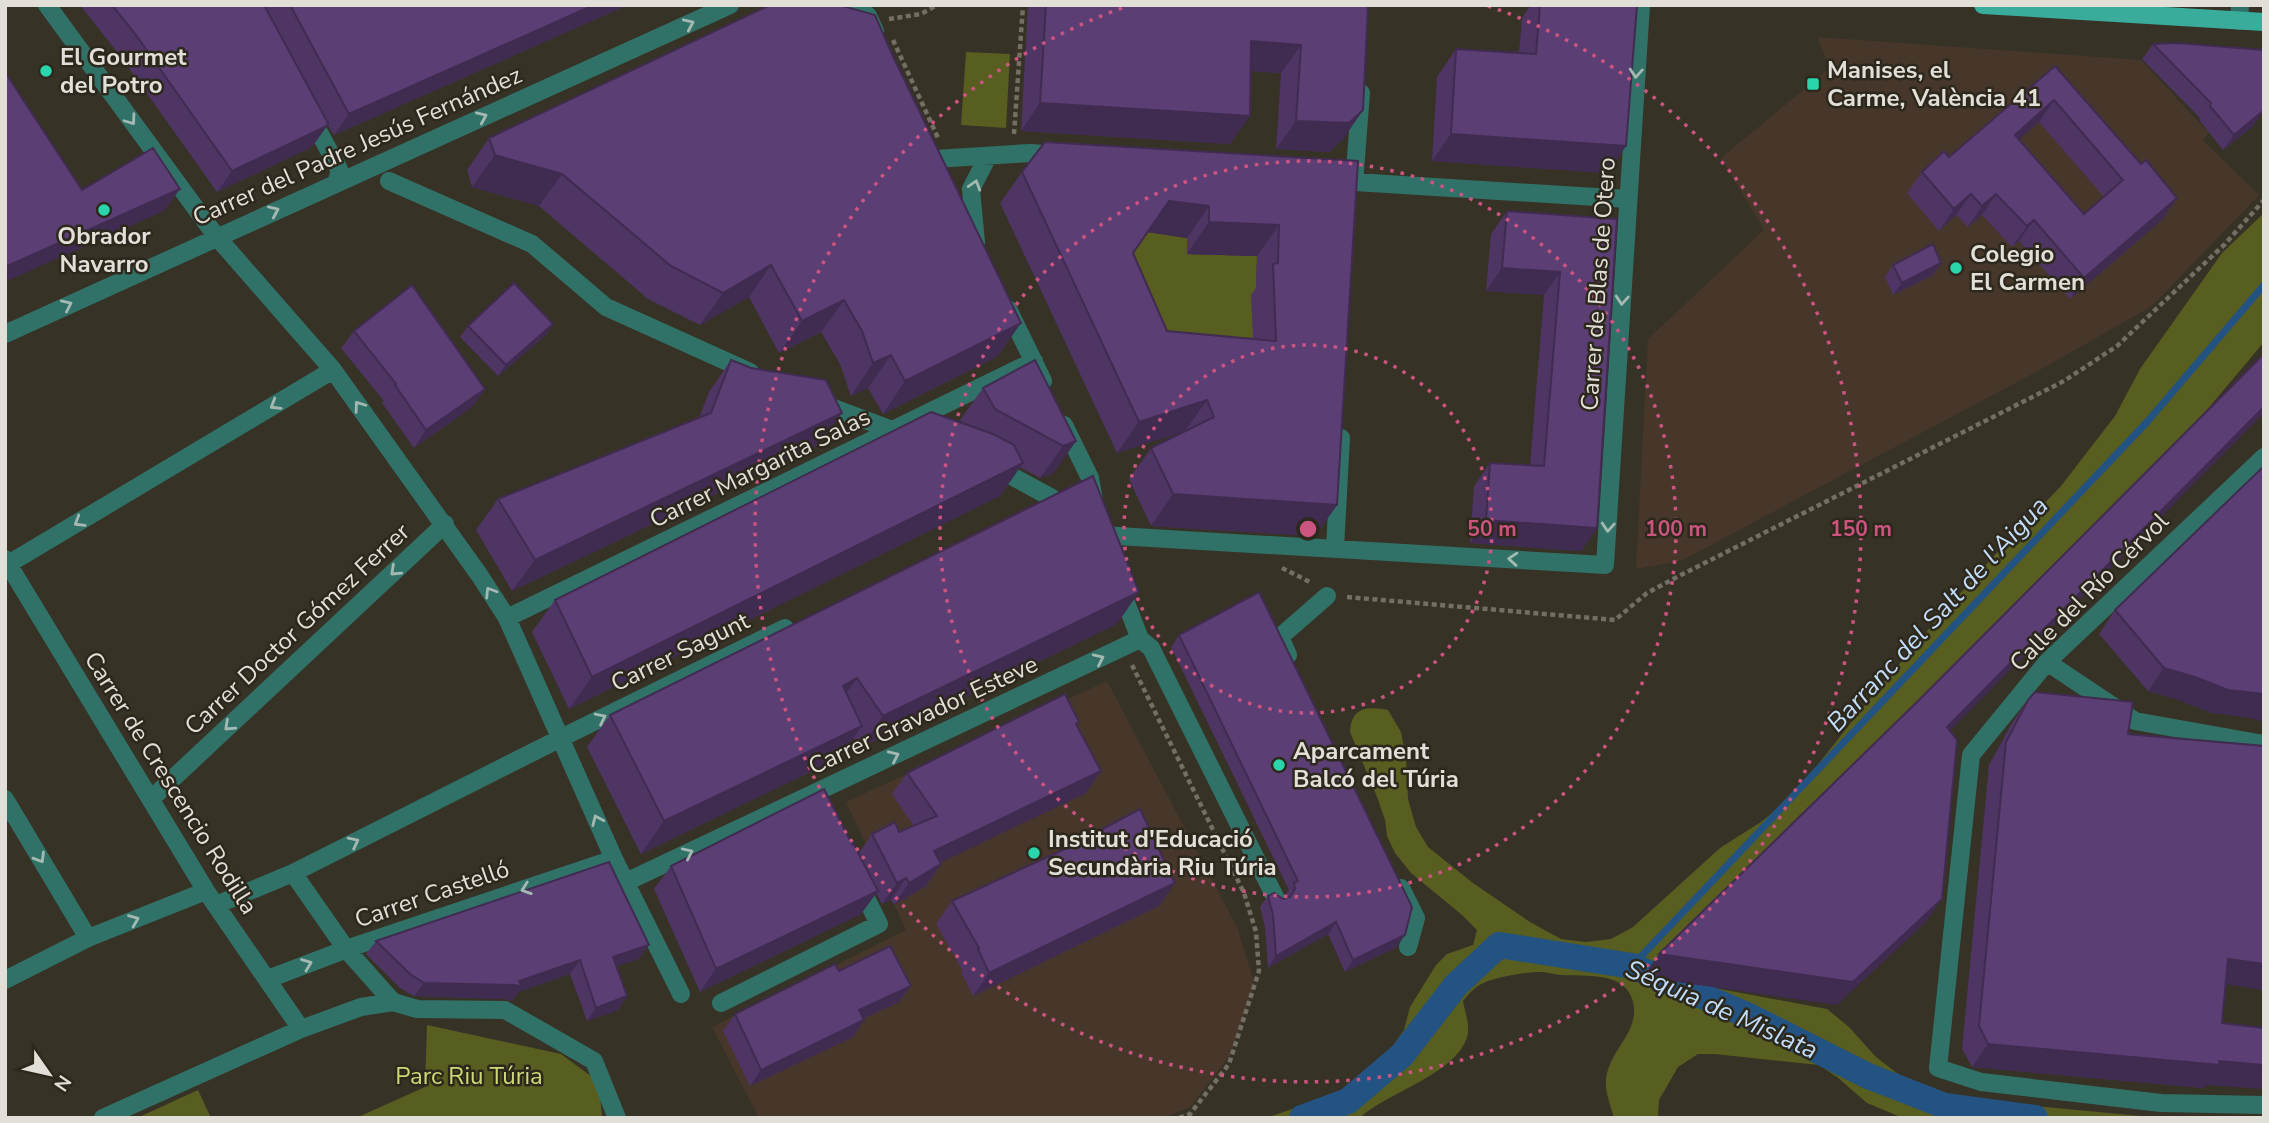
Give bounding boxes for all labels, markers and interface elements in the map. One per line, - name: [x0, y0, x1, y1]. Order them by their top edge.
- one-way arrow: [682, 18, 694, 32]
- place label: El Gourmet del Potro: [60, 41, 187, 101]
- place label: Manises, el Carme, València 41: [1827, 54, 2041, 114]
- street label: Carrer del Padre Jesús Fernández: [187, 59, 527, 233]
- marker: El Gourmet del Potro: [38, 63, 54, 79]
- one-way arrow: [1629, 68, 1644, 79]
- marker: Manises, el Carme, València 41: [1805, 76, 1821, 92]
- one-way arrow: [475, 111, 487, 125]
- one-way arrow: [122, 112, 135, 125]
- street label: Carrer de Blas de Otero: [1573, 156, 1623, 412]
- one-way arrow: [967, 180, 982, 192]
- marker: Obrador Navarro: [96, 202, 112, 218]
- one-way arrow: [267, 205, 279, 219]
- place label: Obrador Navarro: [57, 220, 151, 280]
- place label: Colegio El Carmen: [1970, 238, 2085, 298]
- marker: Colegio El Carmen: [1948, 260, 1964, 276]
- one-way arrow: [1615, 295, 1630, 306]
- one-way arrow: [60, 299, 72, 313]
- one-way arrow: [269, 397, 282, 410]
- one-way arrow: [355, 401, 368, 414]
- street label: Carrer Margarita Salas: [644, 401, 876, 535]
- water label: Barranc del Salt de l'Aigua: [1819, 489, 2056, 740]
- street label: Calle del Río Cérvol: [2002, 505, 2176, 679]
- one-way arrow: [74, 514, 87, 527]
- text: 50 m: [1467, 515, 1517, 543]
- text: 100 m: [1645, 515, 1707, 543]
- text: 150 m: [1830, 515, 1892, 543]
- street label: Carrer Doctor Gómez Ferrer: [178, 516, 417, 742]
- centre of rings: [1296, 517, 1320, 541]
- one-way arrow: [1601, 522, 1616, 533]
- one-way arrow: [1507, 552, 1518, 567]
- one-way arrow: [390, 562, 403, 575]
- one-way arrow: [486, 586, 499, 599]
- street label: Carrer Sagunt: [606, 604, 755, 699]
- street label: Carrer de Crescencio Rodilla: [77, 646, 265, 920]
- street label: Carrer Gravador Esteve: [803, 648, 1043, 782]
- one-way arrow: [1092, 653, 1104, 667]
- one-way arrow: [594, 712, 606, 726]
- one-way arrow: [224, 718, 237, 730]
- place label: Aparcament Balcó del Túria: [1293, 735, 1459, 795]
- one-way arrow: [887, 751, 899, 765]
- marker: Aparcament Balcó del Túria: [1271, 757, 1287, 773]
- one-way arrow: [591, 815, 605, 827]
- place label: Institut d'Educació Secundària Riu Túria: [1048, 823, 1277, 883]
- one-way arrow: [347, 837, 359, 851]
- marker: Institut d'Educació Secundària Riu Túria: [1026, 845, 1042, 861]
- one-way arrow: [681, 847, 693, 861]
- one-way arrow: [32, 851, 45, 864]
- street label: Carrer Castelló: [350, 853, 514, 935]
- one-way arrow: [521, 880, 533, 895]
- one-way arrow: [127, 914, 139, 928]
- water label: Séquia de Mislata: [1620, 951, 1823, 1068]
- one-way arrow: [300, 959, 312, 973]
- north arrow: [14, 1039, 84, 1109]
- park label: Parc Riu Túria: [395, 1060, 543, 1092]
- text: N: [48, 1070, 77, 1096]

